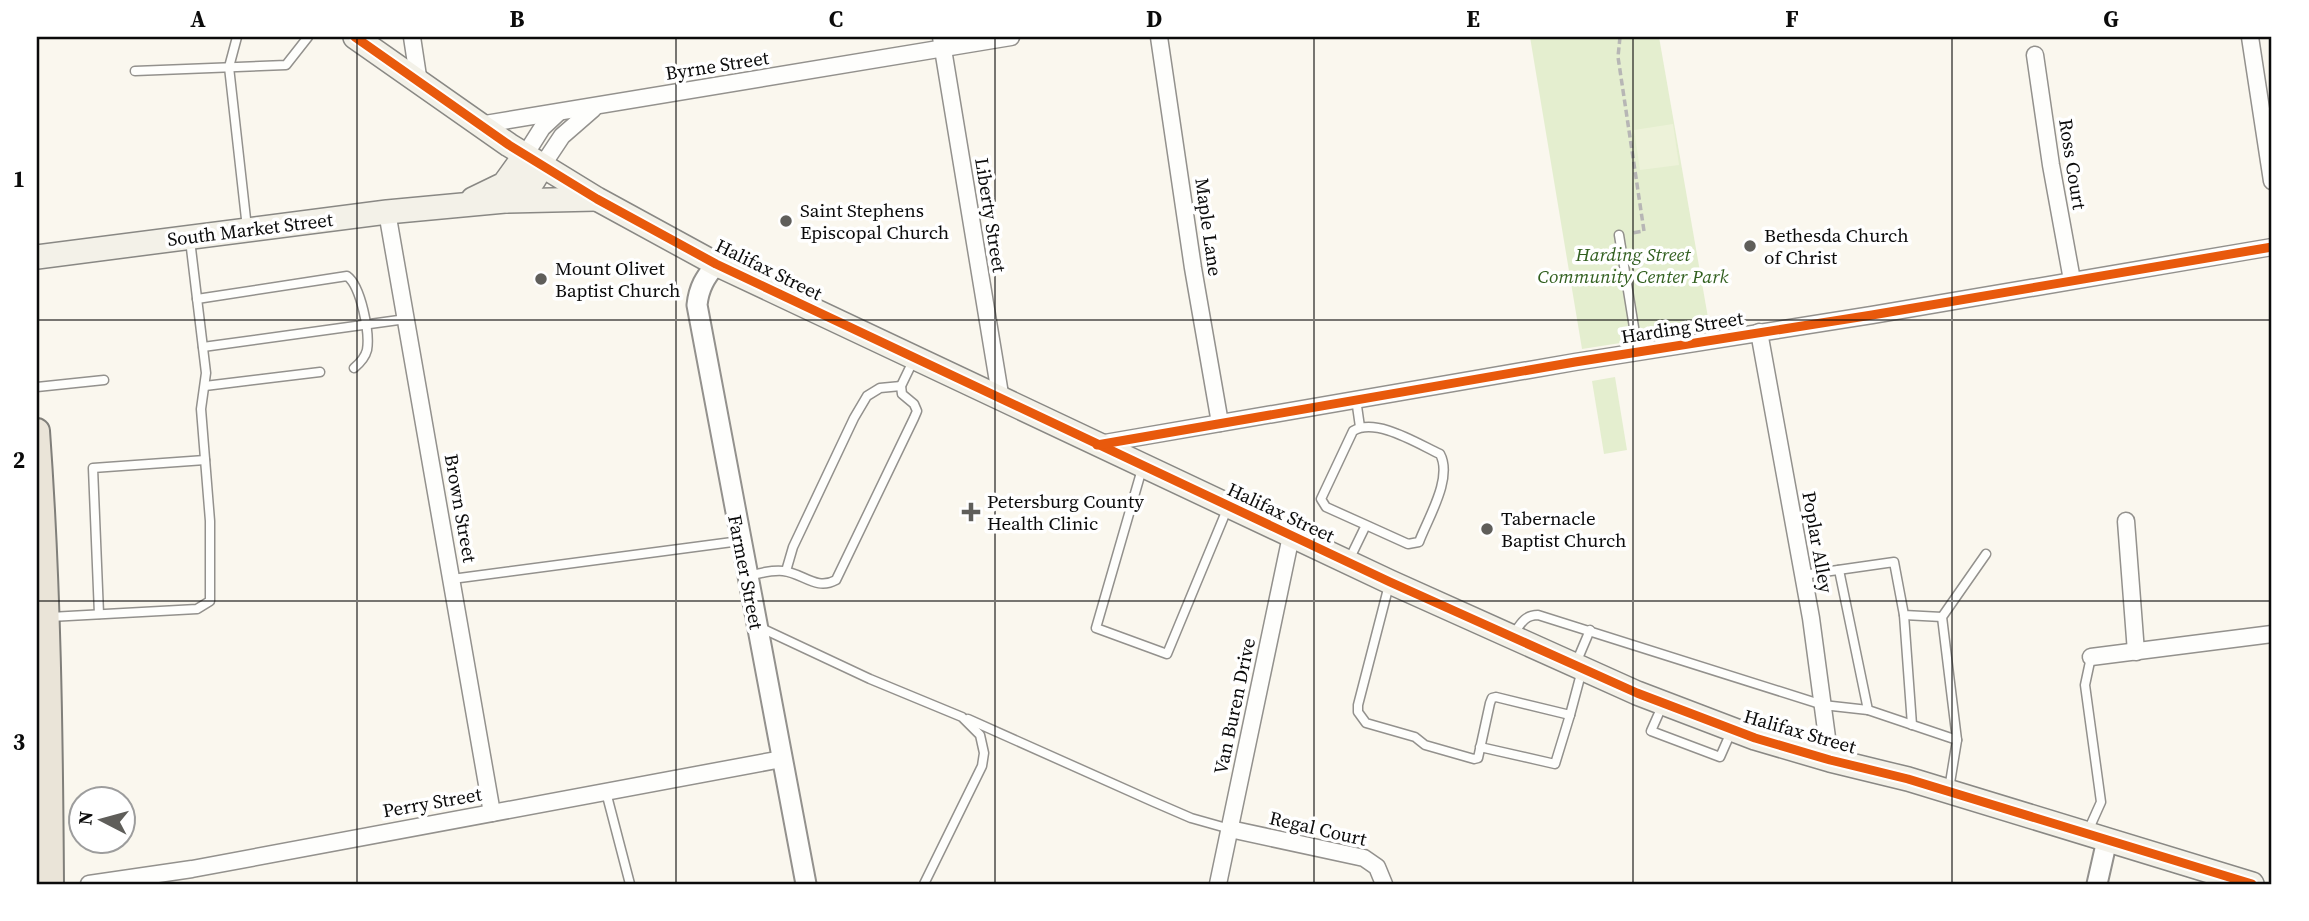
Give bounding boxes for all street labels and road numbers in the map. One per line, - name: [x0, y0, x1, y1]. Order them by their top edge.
- street label: Byrne Street: [663, 44, 771, 86]
- street label: Ross Court: [2053, 117, 2093, 212]
- street label: Liberty Street: [969, 156, 1013, 275]
- street label: Maple Lane: [1189, 176, 1229, 278]
- street label: South Market Street: [166, 206, 335, 252]
- street label: Halifax Street: [711, 232, 827, 306]
- street label: Harding Street: [1619, 304, 1746, 349]
- street label: Brown Street: [439, 452, 483, 565]
- street label: Halifax Street: [1223, 476, 1340, 549]
- street label: Poplar Alley: [1796, 489, 1840, 595]
- street label: Farmer Street: [722, 512, 770, 632]
- street label: Van Buren Drive: [1207, 635, 1261, 777]
- street label: Halifax Street: [1741, 703, 1860, 760]
- street label: Perry Street: [380, 780, 484, 823]
- street label: Regal Court: [1267, 804, 1370, 852]

